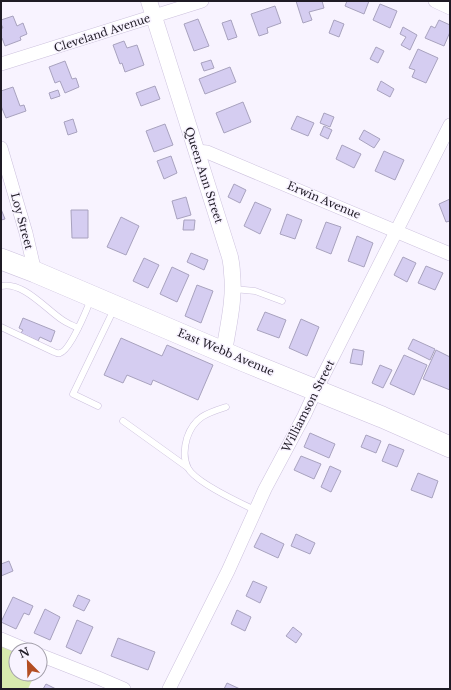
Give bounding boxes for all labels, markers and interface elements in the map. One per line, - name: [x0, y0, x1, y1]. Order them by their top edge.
- street label: Cleveland Avenue: [52, 11, 152, 55]
- street label: Queen Ann Street: [182, 125, 226, 226]
- street label: Erwin Avenue: [285, 178, 363, 222]
- street label: Loy Street: [8, 191, 36, 252]
- street label: East Webb Avenue: [176, 325, 276, 379]
- street label: Williamson Street: [278, 357, 338, 455]
- north arrow: [8, 642, 48, 682]
- text: N: [17, 644, 32, 661]

